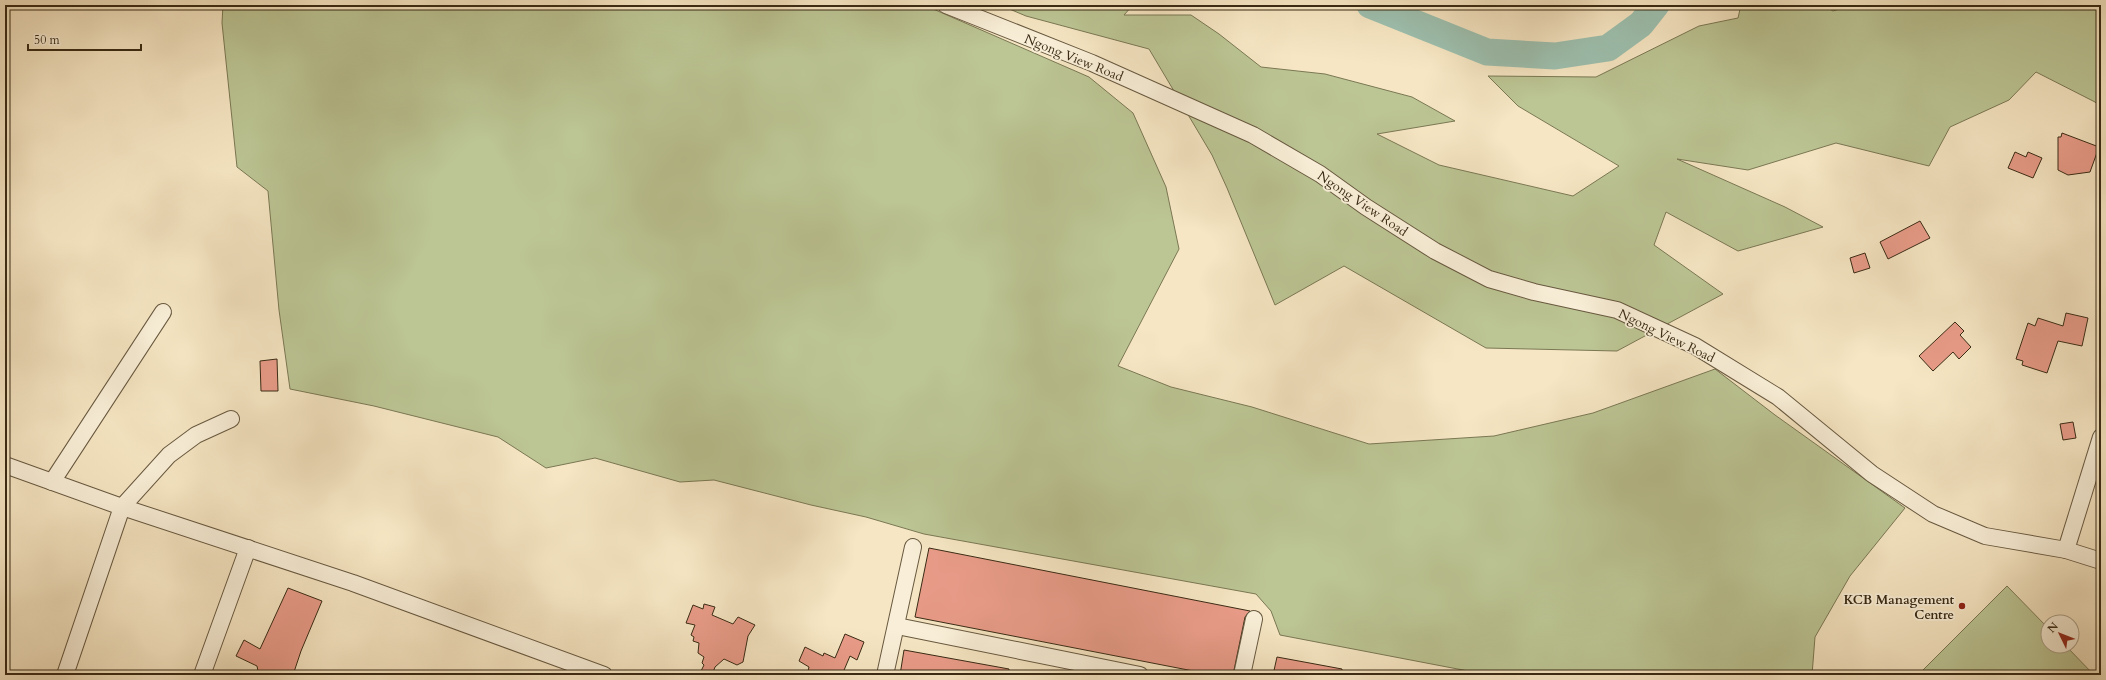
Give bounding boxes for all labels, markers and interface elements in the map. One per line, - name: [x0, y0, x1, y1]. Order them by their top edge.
- scale bar: [28, 26, 141, 52]
- street label: Ngong View Road: [1021, 30, 1126, 86]
- text: 50 m: [34, 32, 61, 48]
- street label: Ngong View Road: [1314, 167, 1411, 241]
- street label: Ngong View Road: [1615, 305, 1718, 367]
- place label: KCB Management Centre: [1843, 591, 1954, 624]
- marker: KCB Management Centre: [1957, 601, 1967, 611]
- north arrow: [2040, 614, 2080, 654]
- text: N: [2044, 619, 2062, 636]

